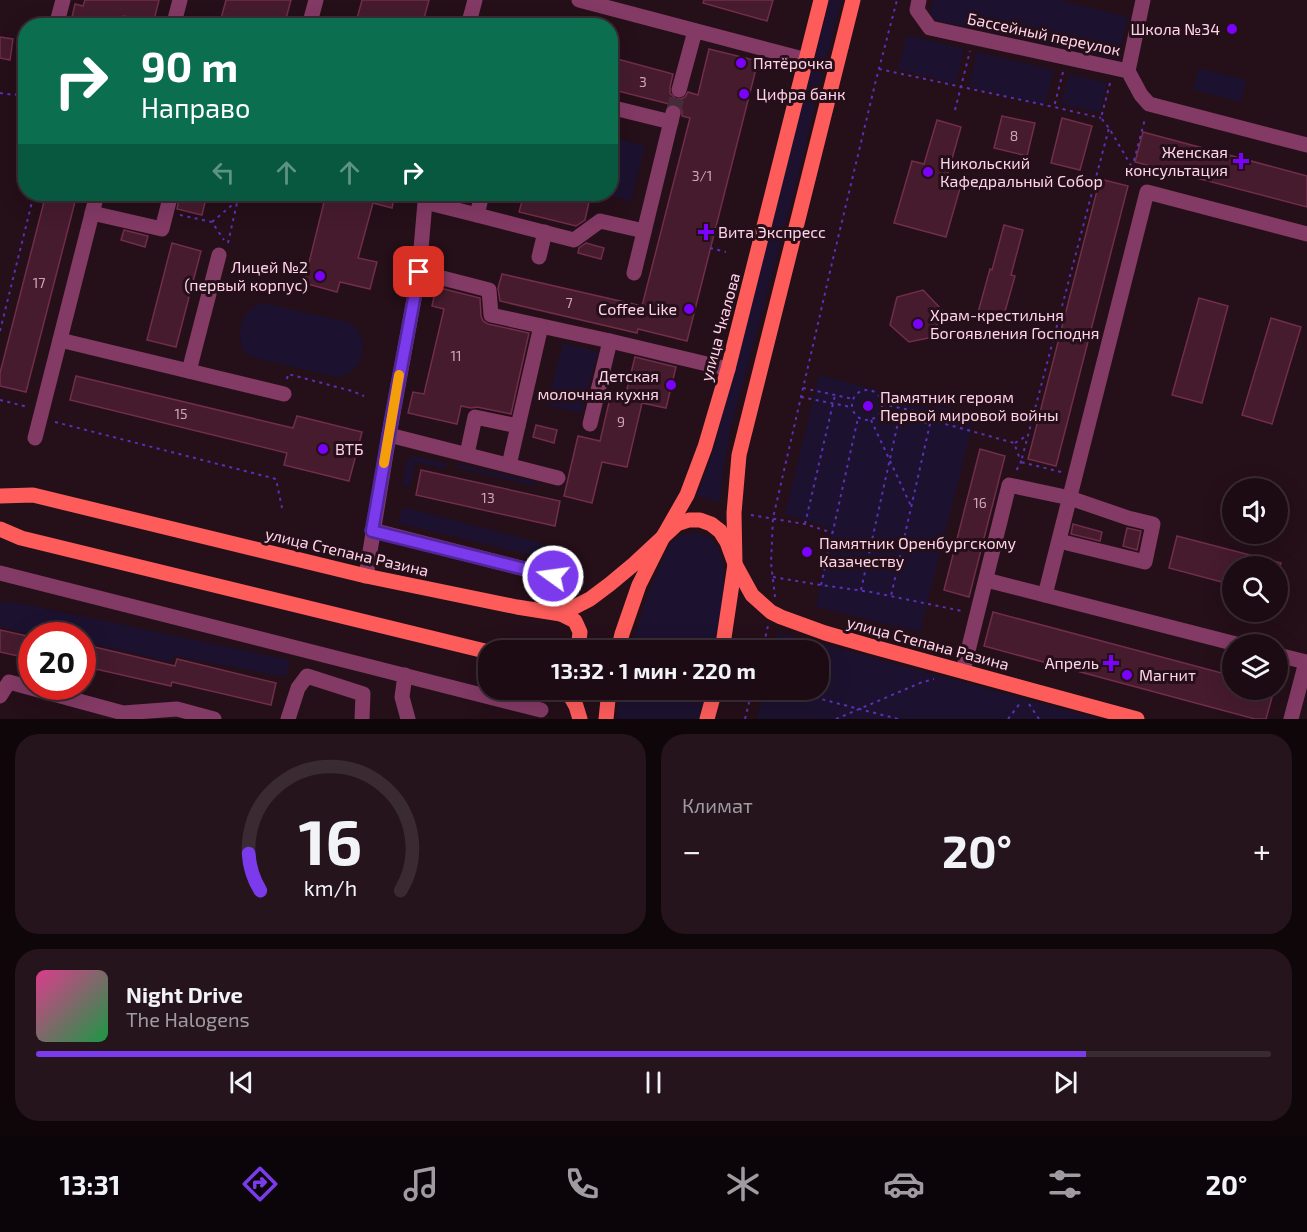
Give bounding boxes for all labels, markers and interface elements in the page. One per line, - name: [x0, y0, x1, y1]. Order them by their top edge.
- street label: Бассейный переулок: [966, 8, 1123, 60]
- place label: Школа №34: [1130, 19, 1220, 38]
- marker: Школа №34: [1225, 22, 1239, 36]
- text: 90 m: [141, 40, 238, 90]
- icon: right: [42, 42, 120, 120]
- place label: Пятёрочка: [753, 53, 833, 72]
- marker: Пятёрочка: [734, 56, 748, 70]
- house number: 3: [639, 73, 647, 90]
- place label: Цифра банк: [756, 84, 846, 103]
- marker: Цифра банк: [737, 87, 751, 101]
- text: Направо: [141, 91, 250, 123]
- house number: 8: [1010, 127, 1018, 144]
- place label: Женская консультация: [1125, 142, 1228, 180]
- marker: Женская консультация: [1232, 152, 1250, 170]
- place label: Никольский Кафедральный Собор: [940, 153, 1103, 190]
- icon: left: [207, 156, 240, 189]
- icon: ahead: [270, 156, 303, 189]
- icon: ahead: [333, 156, 366, 189]
- icon: right: [396, 156, 429, 189]
- marker: Никольский Кафедральный Собор: [921, 165, 935, 179]
- house number: 3/1: [692, 167, 712, 184]
- place label: Вита Экспресс: [718, 222, 826, 241]
- marker: Вита Экспресс: [699, 225, 713, 239]
- pin: [393, 246, 444, 297]
- icon: arrive: [402, 255, 435, 288]
- place label: Лицей №2 (первый корпус): [184, 257, 308, 295]
- marker: Лицей №2 (первый корпус): [313, 269, 327, 283]
- street label: улица Чкалова: [696, 271, 744, 383]
- house number: 17: [33, 274, 45, 291]
- house number: 7: [565, 294, 573, 311]
- place label: Coffee Like: [598, 299, 677, 318]
- marker: Coffee Like: [682, 302, 696, 316]
- place label: Храм-крестильня Богоявления Господня: [930, 305, 1100, 342]
- marker: Храм-крестильня Богоявления Господня: [911, 317, 925, 331]
- house number: 11: [450, 347, 462, 364]
- place label: Детская молочная кухня: [537, 366, 659, 404]
- marker: Детская молочная кухня: [664, 378, 678, 392]
- place label: Памятник героям Первой мировой войны: [880, 387, 1059, 424]
- marker: Памятник героям Первой мировой войны: [861, 399, 875, 413]
- house number: 15: [174, 405, 188, 422]
- house number: 9: [617, 413, 625, 430]
- place label: ВТБ: [335, 439, 364, 458]
- marker: ВТБ: [316, 442, 330, 456]
- map controls: [1222, 478, 1288, 700]
- button: sound: [1222, 478, 1288, 544]
- house number: 13: [481, 489, 495, 506]
- house number: 16: [973, 494, 987, 511]
- street label: улица Степана Разина: [263, 523, 431, 581]
- place label: Памятник Оренбургскому Казачеству: [819, 533, 1016, 571]
- position arrow: [521, 544, 585, 608]
- marker: Памятник Оренбургскому Казачеству: [800, 545, 814, 559]
- button: search: [1222, 556, 1288, 622]
- street label: улица Степана Разина: [845, 612, 1011, 674]
- speed limit sign: 20: [18, 622, 96, 700]
- button: layers: [1222, 634, 1288, 700]
- place label: Апрель: [1045, 653, 1099, 672]
- marker: Апрель: [1104, 656, 1118, 670]
- text: 13:32 · 1 мин · 220 m: [551, 657, 756, 683]
- place label: Магнит: [1139, 665, 1196, 684]
- marker: Магнит: [1120, 668, 1134, 682]
- text: Климат: [682, 793, 753, 817]
- text: 16: [299, 803, 362, 878]
- text: 20°: [942, 823, 1012, 877]
- text: −: [682, 830, 701, 870]
- text: +: [1253, 830, 1271, 870]
- text: km/h: [304, 875, 357, 900]
- text: Night Drive: [126, 981, 243, 1007]
- text: The Halogens: [126, 1007, 250, 1031]
- icon: previous: [225, 1066, 258, 1099]
- icon: pause: [637, 1066, 670, 1099]
- icon: next: [1049, 1066, 1082, 1099]
- icon: directions: [239, 1163, 281, 1205]
- icon: music: [400, 1163, 442, 1205]
- icon: phone: [561, 1163, 603, 1205]
- icon: climate: [722, 1163, 764, 1205]
- icon: car: [883, 1163, 925, 1205]
- icon: filters: [1044, 1163, 1086, 1205]
- text: 13:31: [60, 1168, 120, 1200]
- text: 20°: [1205, 1168, 1247, 1200]

